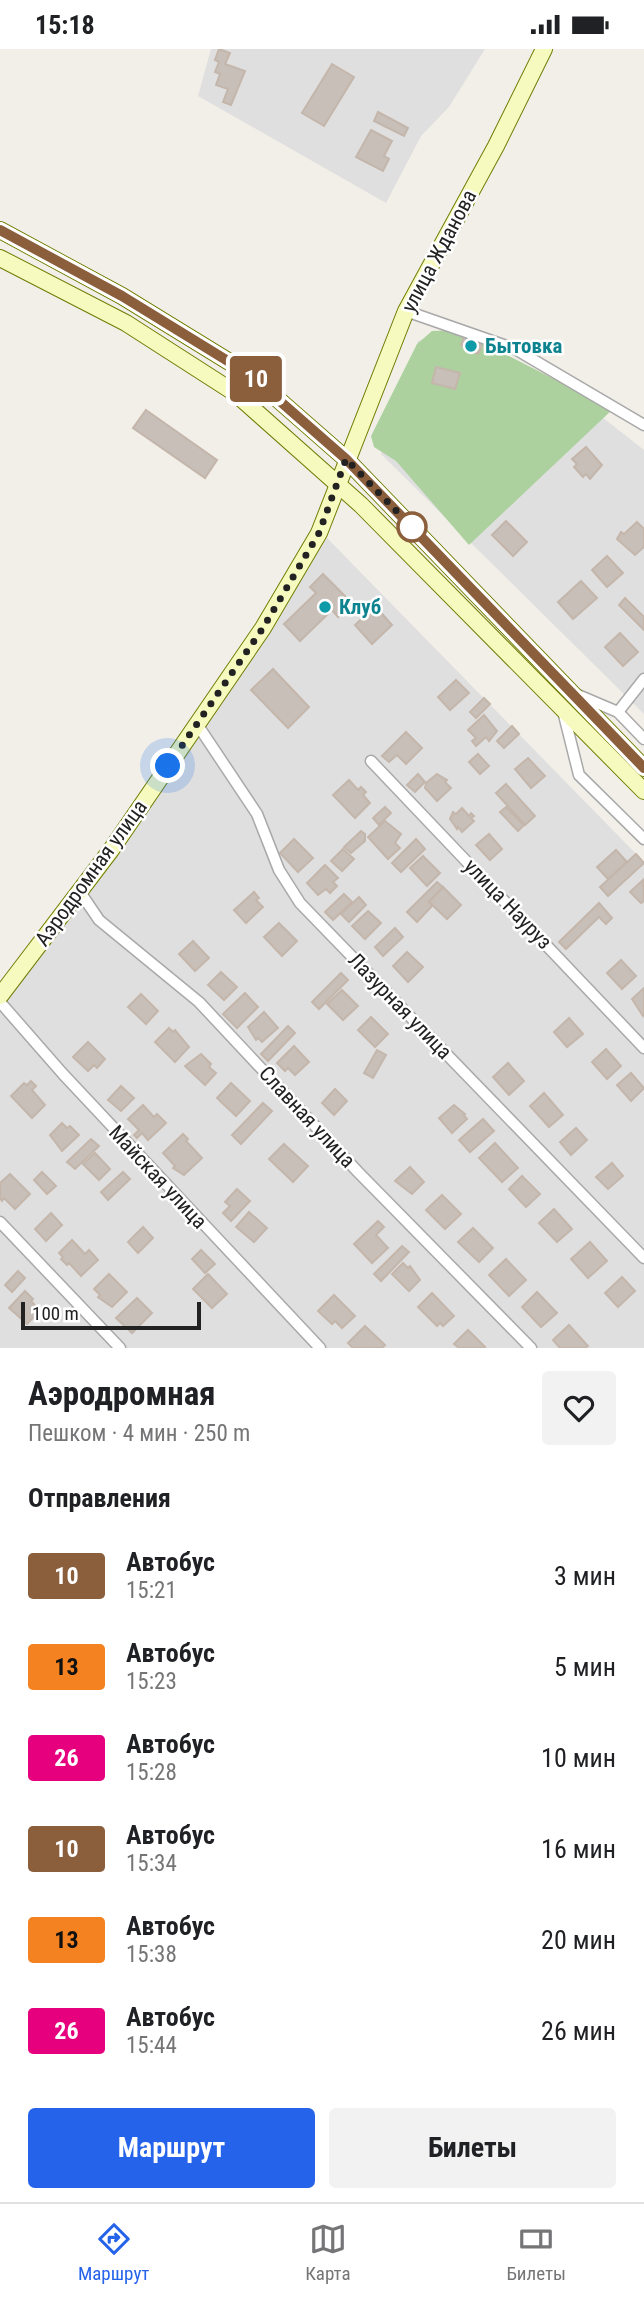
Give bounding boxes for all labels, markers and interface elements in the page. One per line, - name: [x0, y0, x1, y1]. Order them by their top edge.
- text: 15:18: [35, 10, 95, 40]
- street label: улица Жданова: [397, 186, 481, 316]
- place label: Бытовка: [485, 334, 563, 358]
- marker: Бытовка: [463, 338, 479, 354]
- line badge: 10: [224, 356, 288, 402]
- text: 10: [244, 365, 268, 393]
- unlabelled marker: [397, 512, 427, 542]
- place label: Клуб: [339, 595, 381, 619]
- marker: Клуб: [317, 599, 333, 615]
- your location: [150, 748, 185, 783]
- street label: Аэродромная улица: [30, 795, 152, 951]
- street label: улица Науруз: [459, 854, 557, 954]
- street label: Лазурная улица: [343, 948, 457, 1064]
- street label: Славная улица: [254, 1061, 360, 1173]
- street label: Майская улица: [104, 1120, 212, 1234]
- scale bar: [21, 1299, 201, 1331]
- text: 100 m: [32, 1302, 79, 1325]
- button: heart: [542, 1371, 616, 1445]
- text: Аэродромная: [28, 1374, 216, 1413]
- text: Пешком · 4 мин · 250 m: [28, 1420, 250, 1447]
- text: Отправления: [28, 1483, 171, 1513]
- text: Автобус: [126, 1547, 215, 1577]
- text: 3 мин: [554, 1561, 616, 1591]
- text: 10: [54, 1562, 79, 1590]
- text: 15:21: [126, 1577, 177, 1604]
- text: Автобус: [126, 1638, 215, 1668]
- text: 5 мин: [554, 1652, 616, 1682]
- text: 13: [54, 1653, 79, 1681]
- text: 15:23: [126, 1668, 177, 1695]
- text: Автобус: [126, 1729, 215, 1759]
- text: 10 мин: [541, 1743, 616, 1773]
- text: 26: [54, 1744, 79, 1772]
- text: 15:28: [126, 1759, 177, 1786]
- text: Автобус: [126, 1820, 215, 1850]
- text: 16 мин: [541, 1834, 616, 1864]
- text: 10: [54, 1835, 79, 1863]
- text: 15:34: [126, 1850, 177, 1877]
- text: Автобус: [126, 1911, 215, 1941]
- text: 20 мин: [541, 1925, 616, 1955]
- text: 13: [54, 1926, 79, 1954]
- text: 15:38: [126, 1941, 177, 1968]
- text: Автобус: [126, 2002, 215, 2032]
- text: 26 мин: [541, 2016, 616, 2046]
- text: 26: [54, 2017, 79, 2045]
- text: 15:44: [126, 2032, 177, 2059]
- button: Маршрут: [28, 2108, 315, 2188]
- button: Билеты: [329, 2108, 616, 2188]
- tab: Маршрут: [78, 2220, 149, 2285]
- tab: Карта: [305, 2220, 351, 2285]
- tab: Билеты: [506, 2220, 566, 2285]

